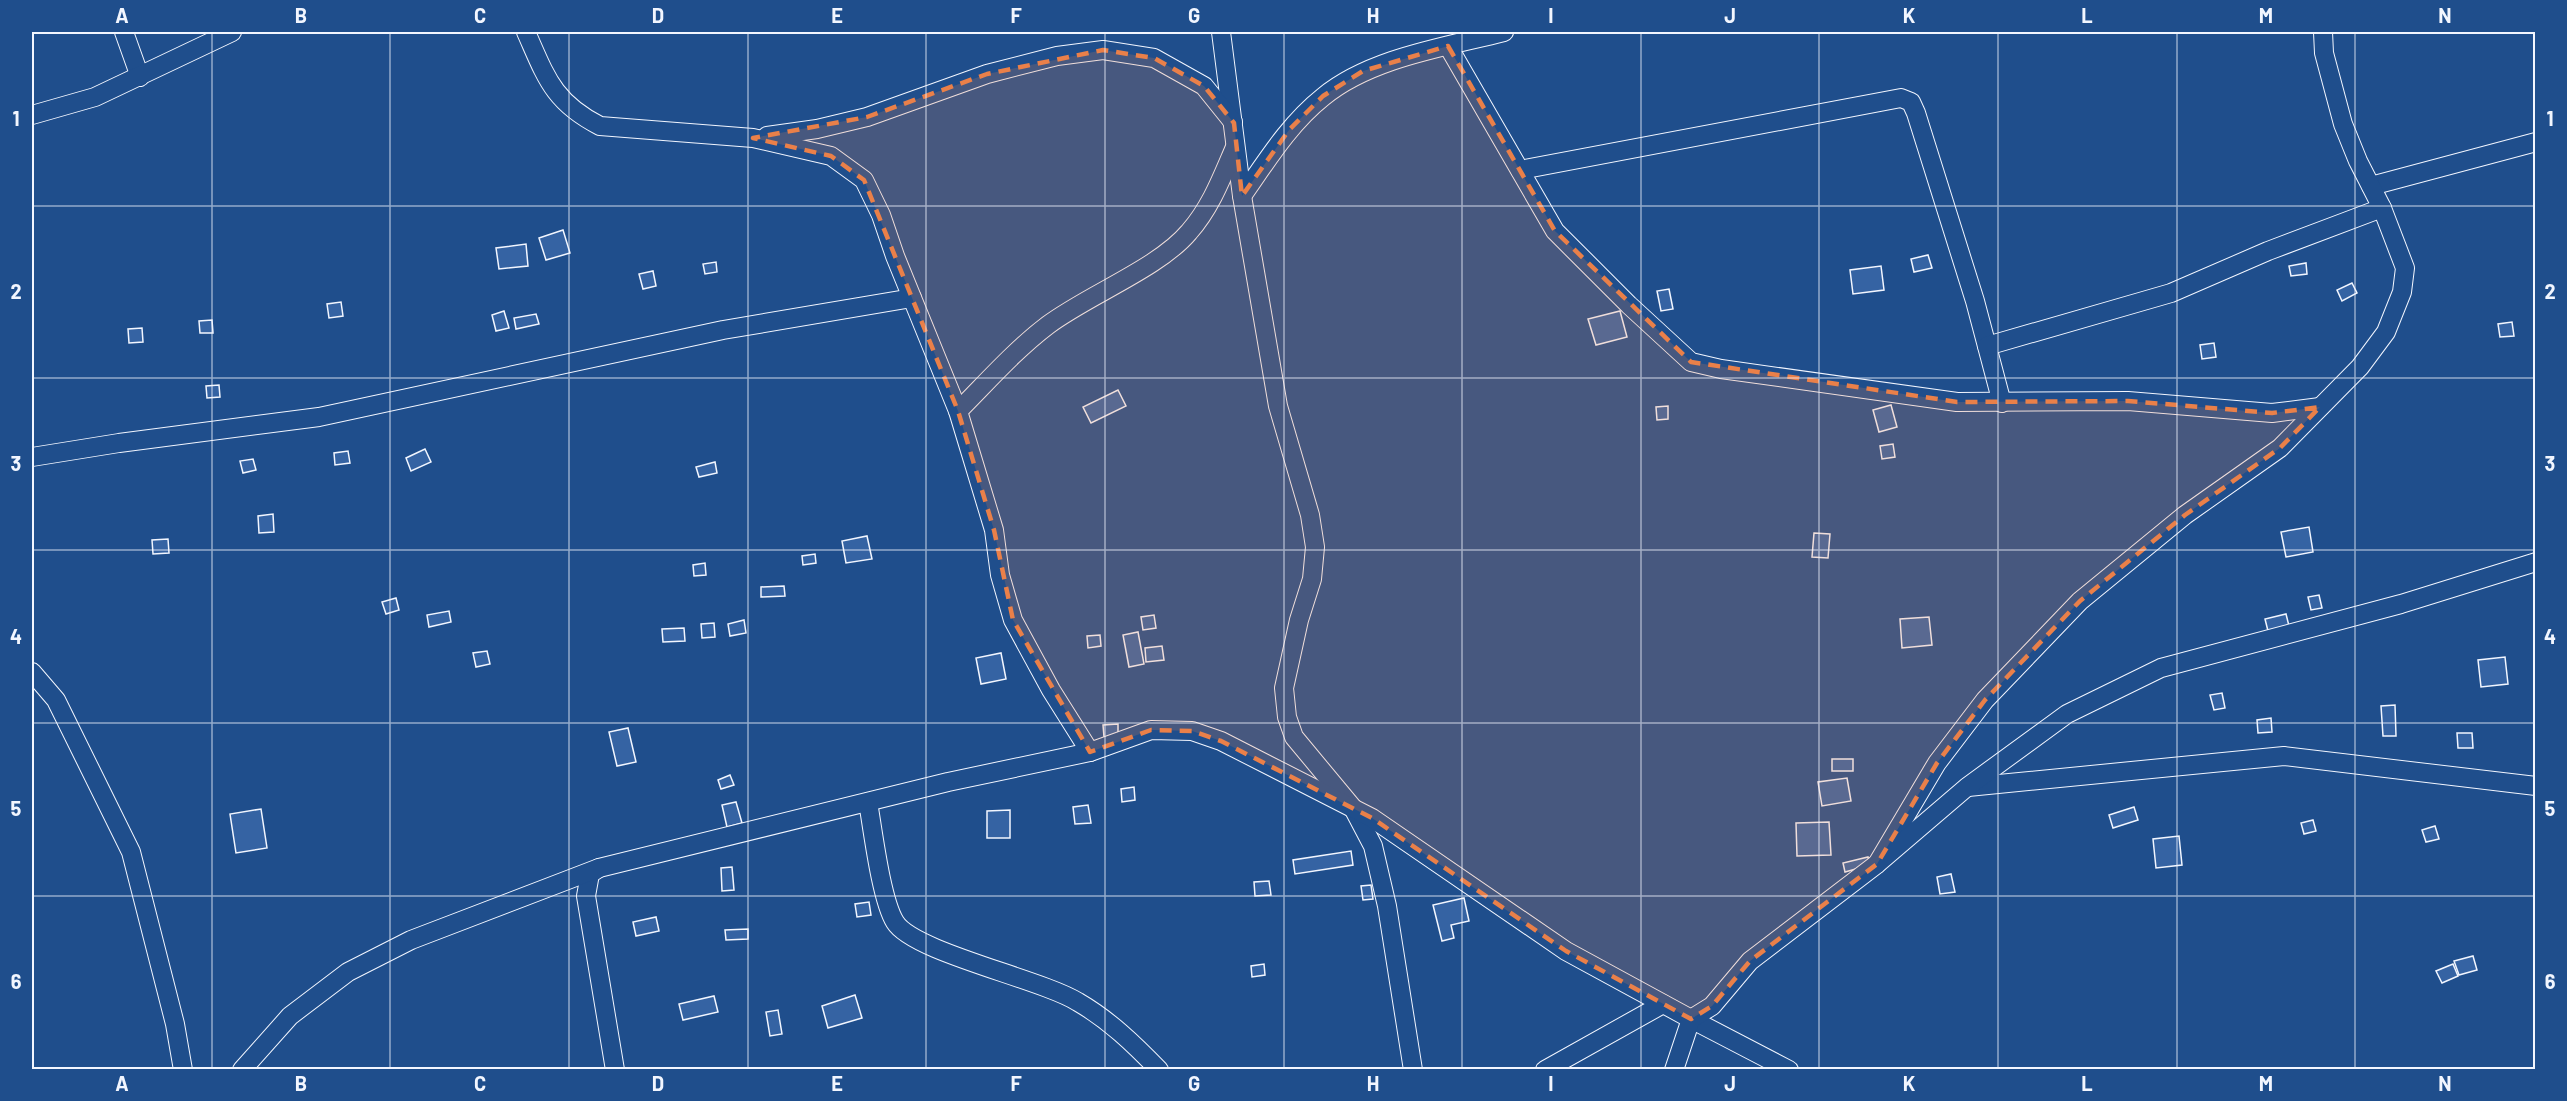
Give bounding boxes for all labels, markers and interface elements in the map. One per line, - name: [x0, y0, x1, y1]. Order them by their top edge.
- text: A: [115, 3, 129, 27]
- text: B: [295, 3, 307, 27]
- text: C: [474, 3, 486, 27]
- text: D: [652, 3, 664, 27]
- text: E: [831, 3, 843, 27]
- text: F: [1010, 3, 1022, 27]
- text: G: [1188, 3, 1200, 27]
- text: H: [1367, 3, 1379, 27]
- text: I: [1548, 3, 1554, 27]
- text: J: [1724, 3, 1736, 27]
- text: K: [1903, 3, 1916, 27]
- text: L: [2081, 3, 2093, 27]
- text: M: [2259, 3, 2273, 27]
- text: N: [2438, 3, 2452, 27]
- text: 1: [12, 106, 20, 130]
- text: 1: [2546, 106, 2554, 130]
- text: 2: [10, 279, 22, 303]
- text: 2: [2544, 279, 2556, 303]
- text: 3: [11, 451, 21, 475]
- text: 3: [2545, 451, 2555, 475]
- text: 4: [10, 624, 22, 648]
- text: 4: [2544, 624, 2556, 648]
- text: 5: [11, 796, 22, 820]
- text: 5: [2545, 796, 2556, 820]
- text: 6: [11, 969, 22, 993]
- text: 6: [2545, 969, 2556, 993]
- text: A: [115, 1071, 129, 1095]
- text: B: [295, 1071, 307, 1095]
- text: C: [474, 1071, 486, 1095]
- text: D: [652, 1071, 664, 1095]
- text: E: [831, 1071, 843, 1095]
- text: F: [1010, 1071, 1022, 1095]
- text: G: [1188, 1071, 1200, 1095]
- text: H: [1367, 1071, 1379, 1095]
- text: I: [1548, 1071, 1554, 1095]
- text: J: [1724, 1071, 1736, 1095]
- text: K: [1903, 1071, 1916, 1095]
- text: L: [2081, 1071, 2093, 1095]
- text: M: [2259, 1071, 2273, 1095]
- text: N: [2438, 1071, 2452, 1095]

